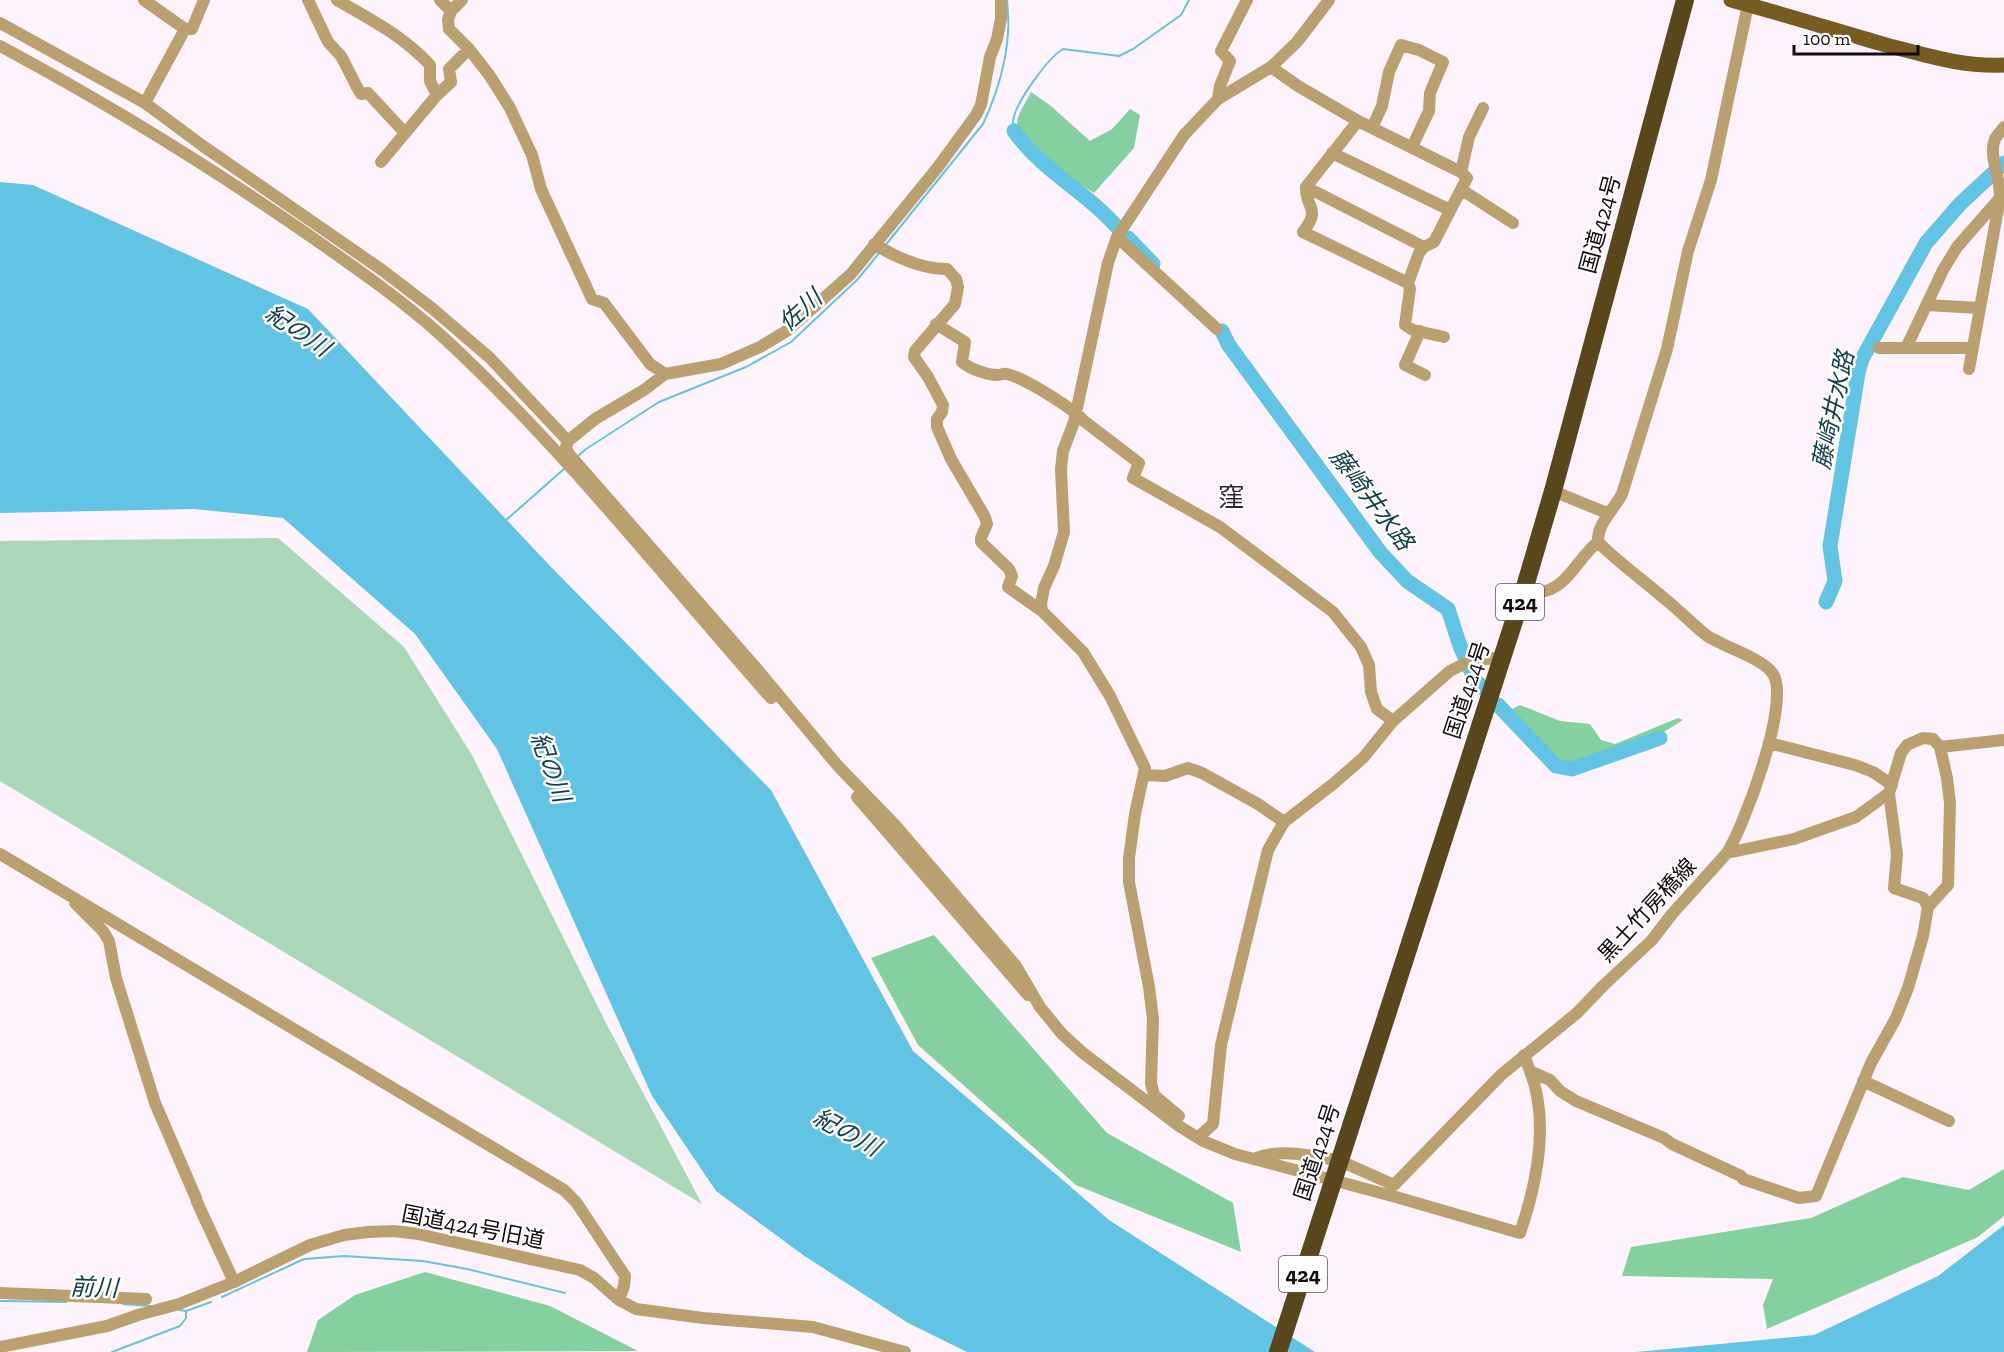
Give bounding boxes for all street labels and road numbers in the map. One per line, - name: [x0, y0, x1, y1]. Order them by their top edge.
- street label: 国道424号: [1574, 172, 1626, 276]
- road number: 424: [1496, 584, 1544, 620]
- street label: 国道424号: [1439, 638, 1495, 742]
- street label: 黒土竹房橋線: [1592, 853, 1702, 967]
- street label: 国道424号: [1289, 1100, 1345, 1204]
- street label: 国道424号旧道: [399, 1200, 547, 1254]
- road number: 424: [1279, 1256, 1327, 1292]

